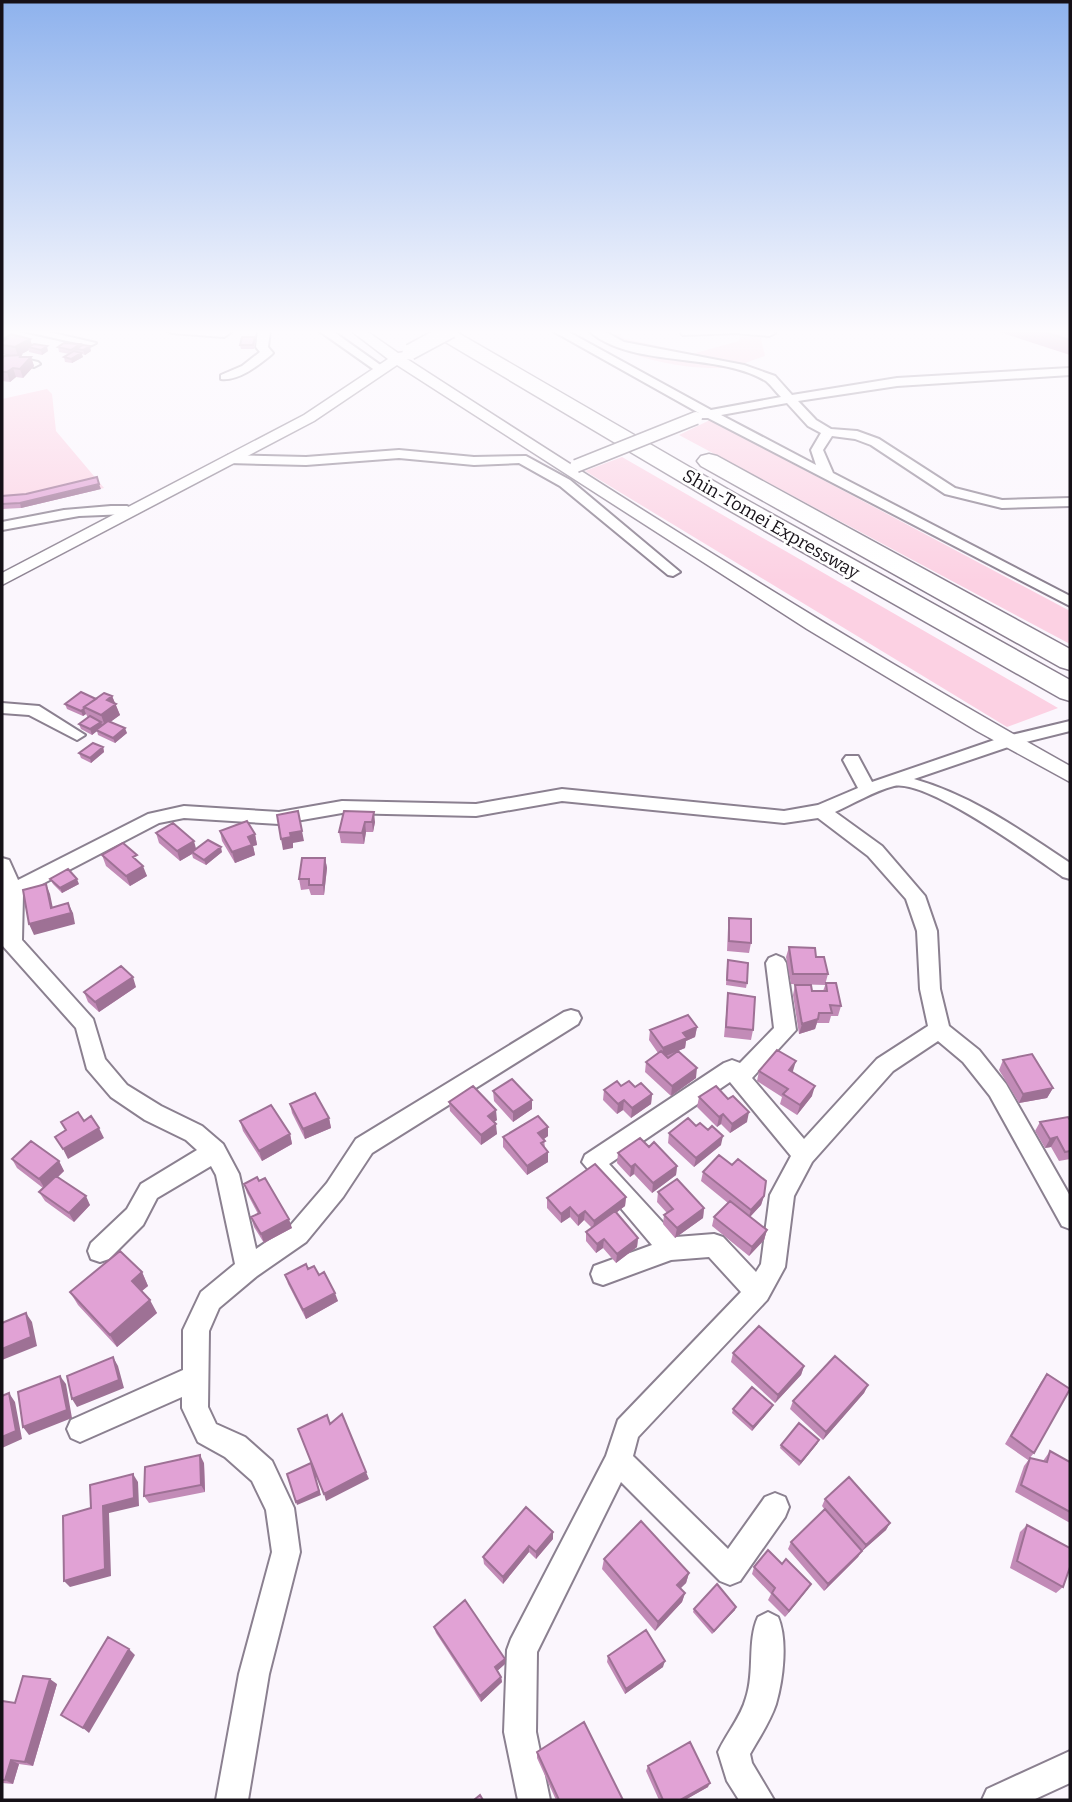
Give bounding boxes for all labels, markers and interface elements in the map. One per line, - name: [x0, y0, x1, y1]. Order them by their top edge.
- street label: Shin-Tomei Expressway: [679, 464, 864, 584]

